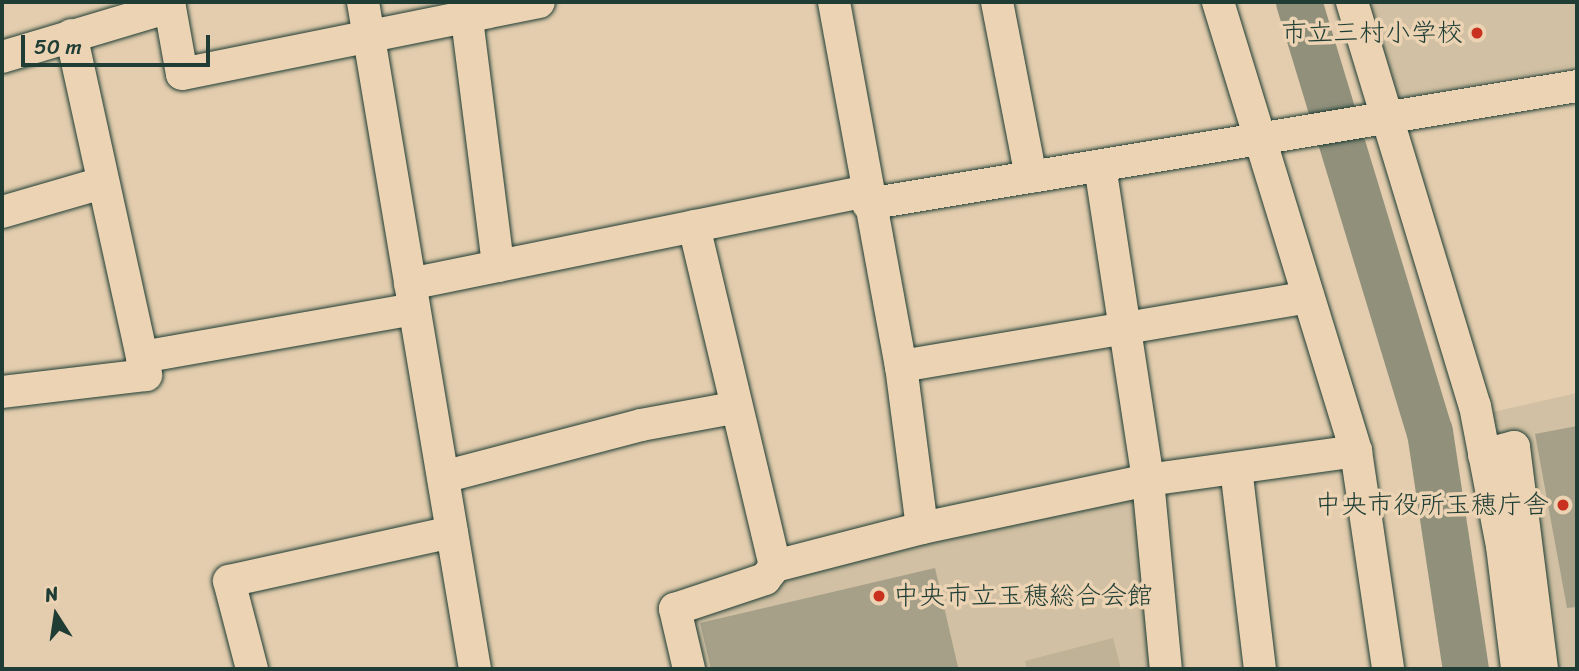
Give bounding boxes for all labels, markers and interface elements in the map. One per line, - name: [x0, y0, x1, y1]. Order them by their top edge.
- place label: 市立三村小学校: [1281, 17, 1463, 49]
- scale bar: [24, 21, 214, 65]
- marker: 市立三村小学校: [1469, 25, 1485, 41]
- text: 50 m: [34, 28, 82, 66]
- place label: 中央市役所玉穂庁舎: [1315, 489, 1549, 521]
- marker: 中央市役所玉穂庁舎: [1555, 497, 1571, 513]
- text: N: [42, 576, 61, 611]
- north arrow: [21, 580, 91, 650]
- place label: 中央市立玉穂総合会館: [893, 580, 1153, 612]
- marker: 中央市立玉穂総合会館: [871, 588, 887, 604]

